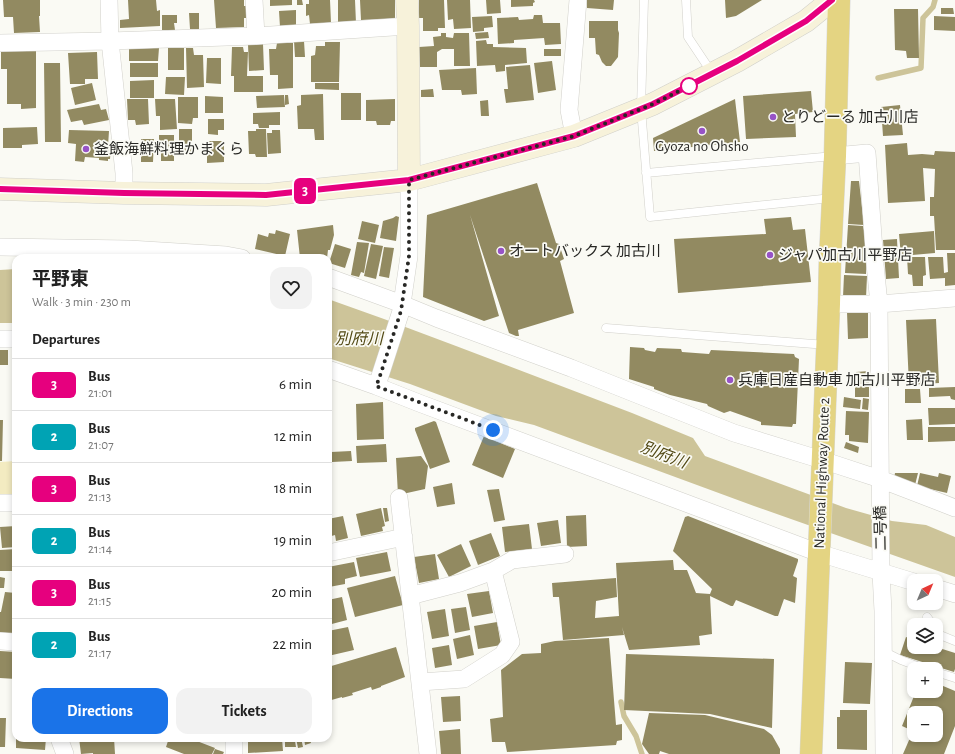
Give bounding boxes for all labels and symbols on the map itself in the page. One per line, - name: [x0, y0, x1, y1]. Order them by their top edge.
- unlabelled marker: [680, 77, 698, 95]
- place label: とりどーる 加古川店: [781, 109, 918, 125]
- marker: とりどーる 加古川店: [768, 112, 778, 122]
- marker: Gyoza no Ohsho: [697, 126, 707, 136]
- place label: Gyoza no Ohsho: [655, 139, 749, 154]
- place label: 釜飯海鮮料理かまくら: [94, 140, 244, 157]
- marker: 釜飯海鮮料理かまくら: [81, 144, 91, 154]
- line badge: 3: [292, 178, 318, 204]
- place label: オートバックス 加古川: [509, 243, 661, 259]
- marker: オートバックス 加古川: [496, 246, 506, 256]
- place label: ジャパ加古川平野店: [778, 247, 912, 263]
- marker: ジャパ加古川平野店: [765, 250, 775, 260]
- water label: 別府川: [335, 330, 385, 347]
- place label: 兵庫日産自動車 加古川平野店: [738, 372, 935, 388]
- marker: 兵庫日産自動車 加古川平野店: [725, 375, 735, 385]
- street label: National Highway Route 2: [812, 397, 832, 549]
- your location: [483, 420, 503, 440]
- water label: 別府川: [639, 438, 691, 472]
- street label: 二号橋: [872, 505, 889, 551]
- north arrow: [907, 574, 943, 610]

